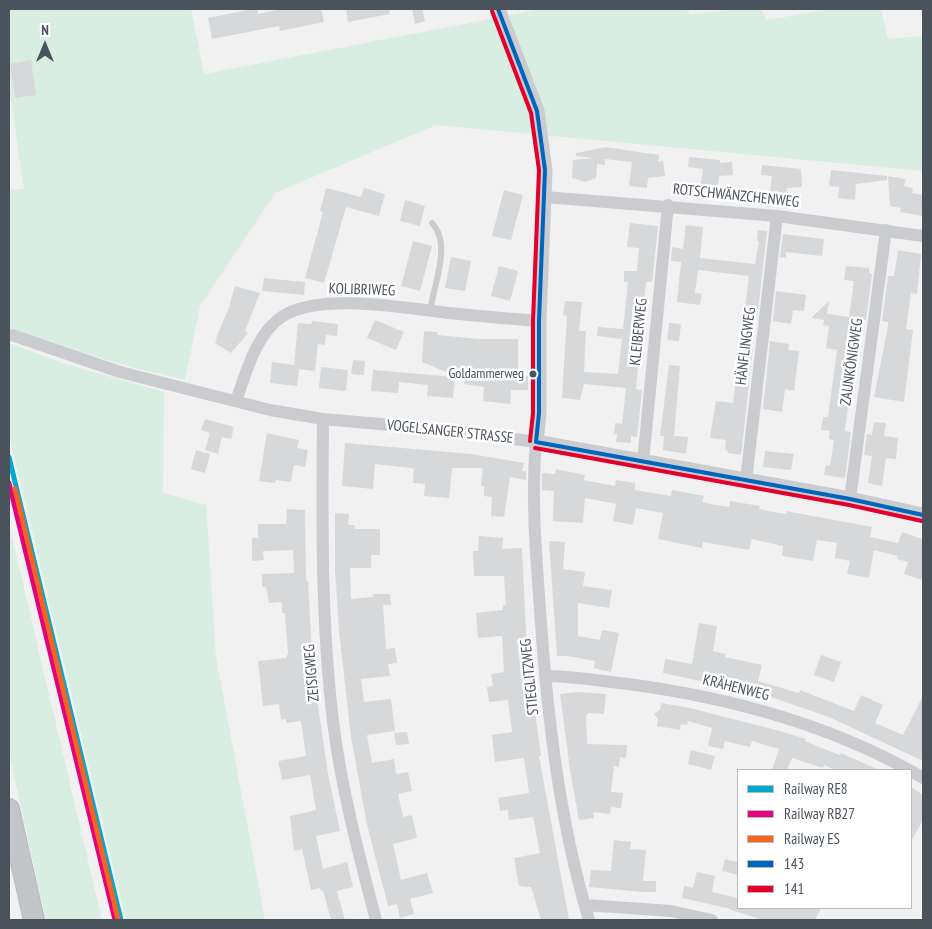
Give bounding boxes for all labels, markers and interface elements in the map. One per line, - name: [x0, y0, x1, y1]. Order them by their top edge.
- north arrow: [20, 20, 70, 70]
- text: N: [41, 21, 49, 39]
- street label: ROTSCHWÄNZCHENWEG: [672, 180, 800, 212]
- street label: KOLIBRIWEG: [328, 280, 396, 300]
- street label: KLEIBERWEG: [627, 297, 651, 367]
- street label: HÄNFLINGWEG: [732, 306, 760, 386]
- street label: ZAUNKÖNIGWEG: [837, 317, 867, 407]
- place label: Goldammerweg: [448, 366, 524, 382]
- marker: Goldammerweg: [528, 369, 538, 379]
- street label: VOGELSANGER STRASSE: [386, 416, 514, 448]
- street label: STIEGLITZWEG: [517, 638, 543, 716]
- street label: ZEISIGWEG: [301, 643, 323, 703]
- street label: KRÄHENWEG: [701, 671, 771, 705]
- legend: [737, 769, 912, 909]
- text: Railway RE8: [784, 779, 848, 798]
- text: Railway RB27: [784, 804, 855, 823]
- text: Railway ES: [784, 829, 840, 848]
- text: 143: [784, 854, 804, 873]
- text: 141: [784, 879, 804, 898]

